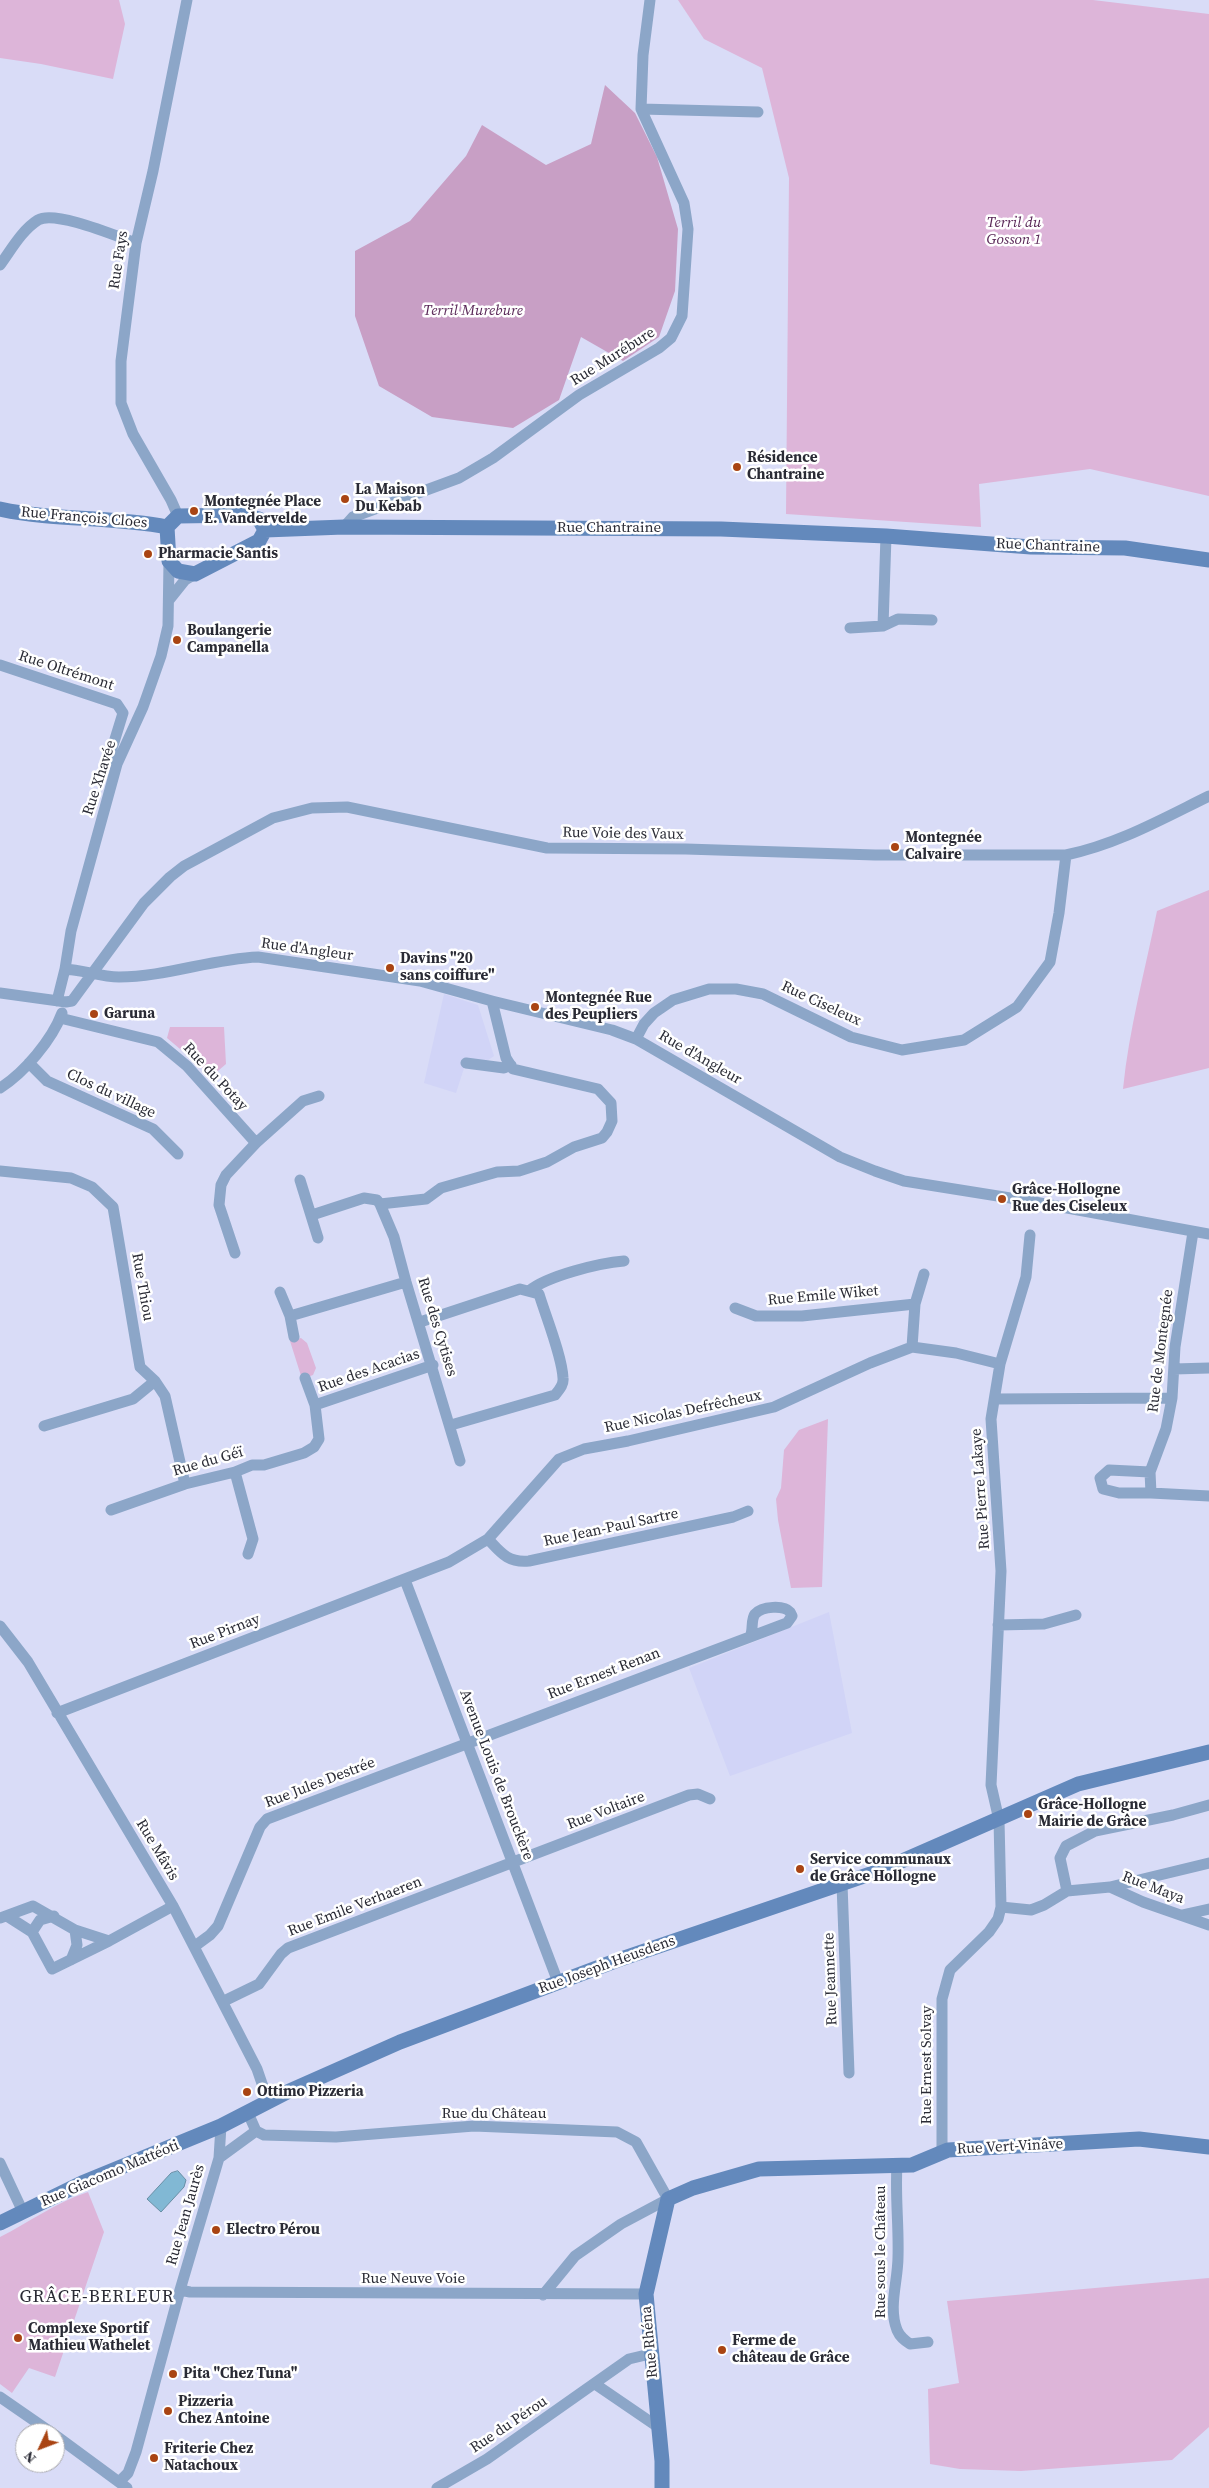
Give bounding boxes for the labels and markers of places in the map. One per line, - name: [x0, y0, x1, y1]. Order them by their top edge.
- place label: Résidence Chantraine: [747, 449, 824, 484]
- marker: Résidence Chantraine: [731, 461, 743, 473]
- place label: La Maison Du Kebab: [355, 481, 425, 516]
- place label: Montegnée Place E. Vandervelde: [204, 493, 321, 528]
- marker: La Maison Du Kebab: [339, 493, 351, 505]
- marker: Montegnée Place E. Vandervelde: [188, 505, 200, 517]
- place label: Pharmacie Santis: [158, 545, 278, 563]
- marker: Pharmacie Santis: [142, 548, 154, 560]
- place label: Boulangerie Campanella: [187, 622, 272, 657]
- marker: Boulangerie Campanella: [171, 634, 183, 646]
- place label: Montegnée Calvaire: [905, 829, 982, 864]
- marker: Montegnée Calvaire: [889, 841, 901, 853]
- place label: Davins "20 sans coiffure": [400, 950, 495, 985]
- marker: Davins "20 sans coiffure": [384, 962, 396, 974]
- place label: Montegnée Rue des Peupliers: [545, 989, 652, 1024]
- marker: Montegnée Rue des Peupliers: [529, 1001, 541, 1013]
- place label: Garuna: [104, 1005, 155, 1023]
- marker: Garuna: [88, 1008, 100, 1020]
- place label: Grâce-Hollogne Rue des Ciseleux: [1012, 1181, 1127, 1216]
- marker: Grâce-Hollogne Rue des Ciseleux: [996, 1193, 1008, 1205]
- place label: Grâce-Hollogne Mairie de Grâce: [1038, 1796, 1147, 1831]
- marker: Grâce-Hollogne Mairie de Grâce: [1022, 1808, 1034, 1820]
- place label: Service communaux de Grâce Hollogne: [810, 1851, 951, 1886]
- marker: Service communaux de Grâce Hollogne: [794, 1863, 806, 1875]
- place label: Ottimo Pizzeria: [257, 2083, 364, 2101]
- marker: Ottimo Pizzeria: [241, 2086, 253, 2098]
- place label: Electro Pérou: [226, 2221, 320, 2239]
- marker: Electro Pérou: [210, 2224, 222, 2236]
- place label: Complexe Sportif Mathieu Wathelet: [28, 2320, 150, 2355]
- marker: Complexe Sportif Mathieu Wathelet: [12, 2332, 24, 2344]
- place label: Ferme de château de Grâce: [732, 2332, 850, 2367]
- marker: Ferme de château de Grâce: [716, 2344, 728, 2356]
- place label: Pita "Chez Tuna": [183, 2365, 297, 2383]
- marker: Pita "Chez Tuna": [167, 2368, 179, 2380]
- place label: Pizzeria Chez Antoine: [178, 2393, 269, 2428]
- marker: Pizzeria Chez Antoine: [162, 2405, 174, 2417]
- place label: Friterie Chez Natachoux: [164, 2440, 253, 2475]
- marker: Friterie Chez Natachoux: [148, 2452, 160, 2464]

